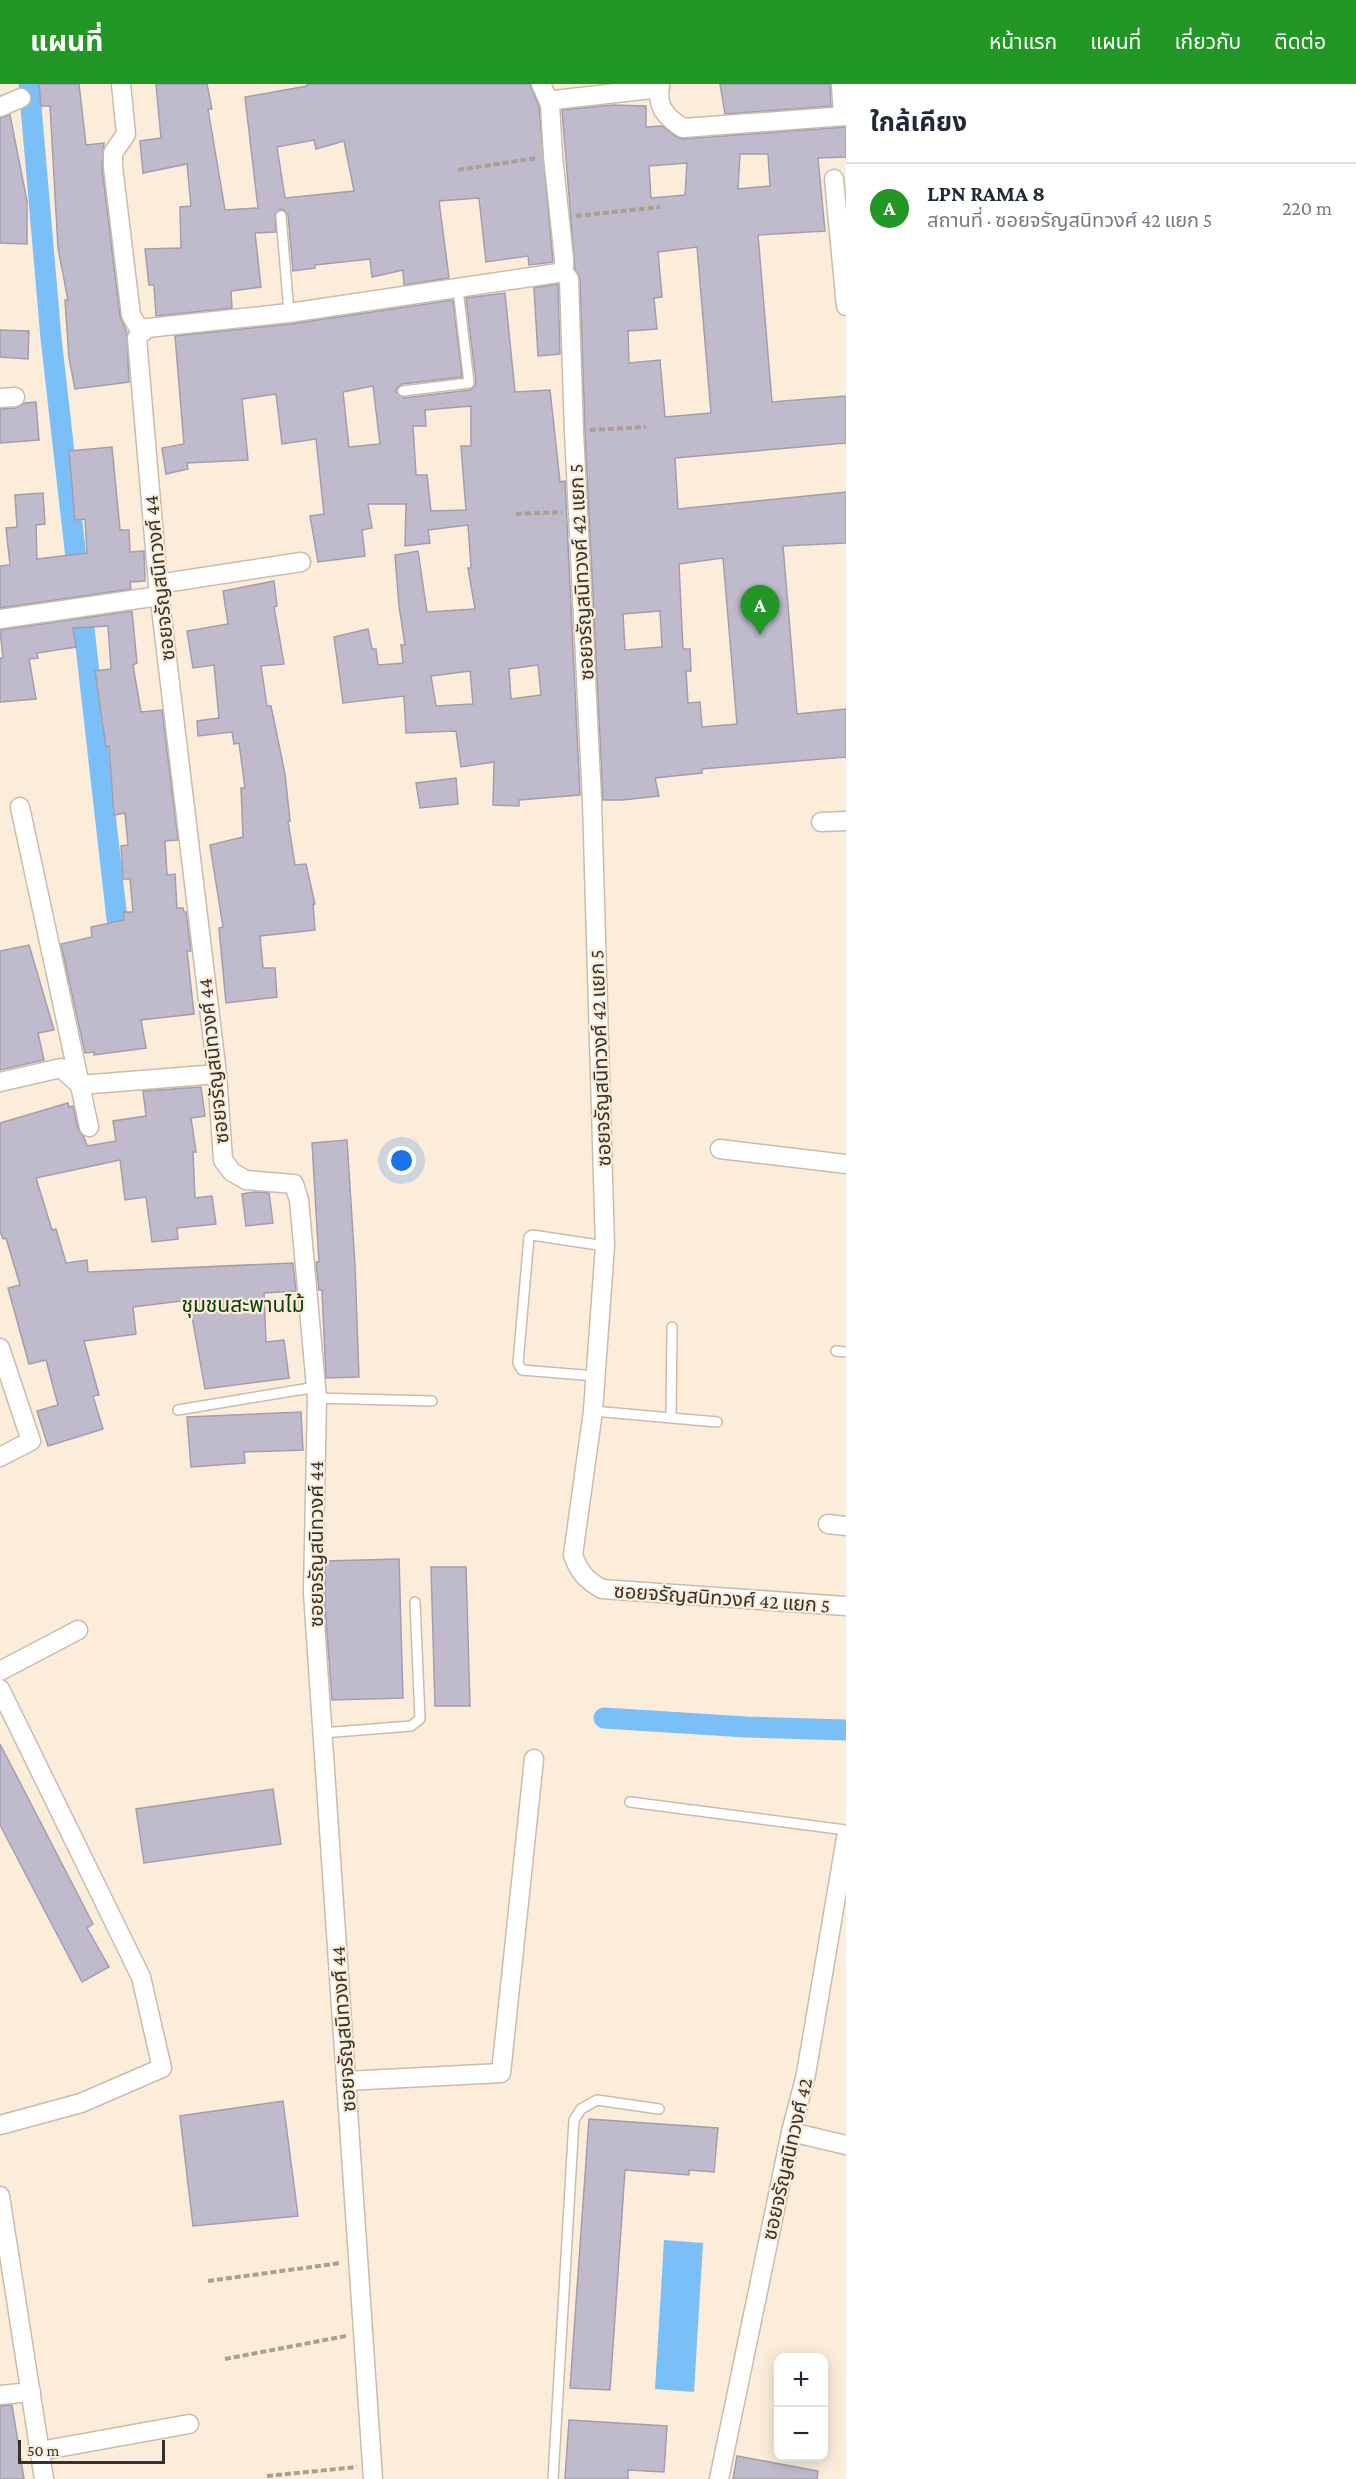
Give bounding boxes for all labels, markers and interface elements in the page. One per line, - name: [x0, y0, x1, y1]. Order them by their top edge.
- text: แผนที่: [30, 26, 103, 57]
- text: หน้าแรก: [989, 30, 1057, 54]
- text: แผนที่: [1090, 30, 1141, 54]
- text: เกี่ยวกับ: [1174, 30, 1241, 54]
- text: ติดต่อ: [1274, 30, 1326, 54]
- text: ใกล้เคียง: [870, 108, 967, 137]
- text: LPN RAMA 8: [927, 181, 1045, 206]
- text: A: [884, 197, 895, 219]
- text: 220 m: [1282, 197, 1332, 219]
- text: สถานที่ · ซอยจรัญสนิทวงศ์ 42 แยก 5: [927, 209, 1212, 231]
- street label: ซอยจรัญสนิทวงศ์ 42 แยก 5: [564, 463, 598, 681]
- street label: ซอยจรัญสนิทวงศ์ 44: [139, 494, 179, 662]
- pin: A: [740, 586, 780, 635]
- street label: ซอยจรัญสนิทวงศ์ 42 แยก 5: [585, 949, 615, 1167]
- street label: ซอยจรัญสนิทวงศ์ 44: [193, 977, 233, 1145]
- your location: [387, 1146, 416, 1175]
- district label: ชุมชนสะพานไม้: [181, 1293, 305, 1318]
- street label: ซอยจรัญสนิทวงศ์ 44: [305, 1461, 327, 1627]
- street label: ซอยจรัญสนิทวงศ์ 42 แยก 5: [613, 1579, 831, 1617]
- street label: ซอยจรัญสนิทวงศ์ 44: [326, 1945, 360, 2113]
- street label: ซอยจรัญสนิทวงศ์ 42: [758, 2076, 816, 2242]
- map controls: [774, 2353, 828, 2461]
- button: +: [774, 2353, 828, 2407]
- button: −: [774, 2407, 828, 2461]
- scale bar: [18, 2437, 165, 2464]
- text: 50 m: [27, 2442, 59, 2459]

